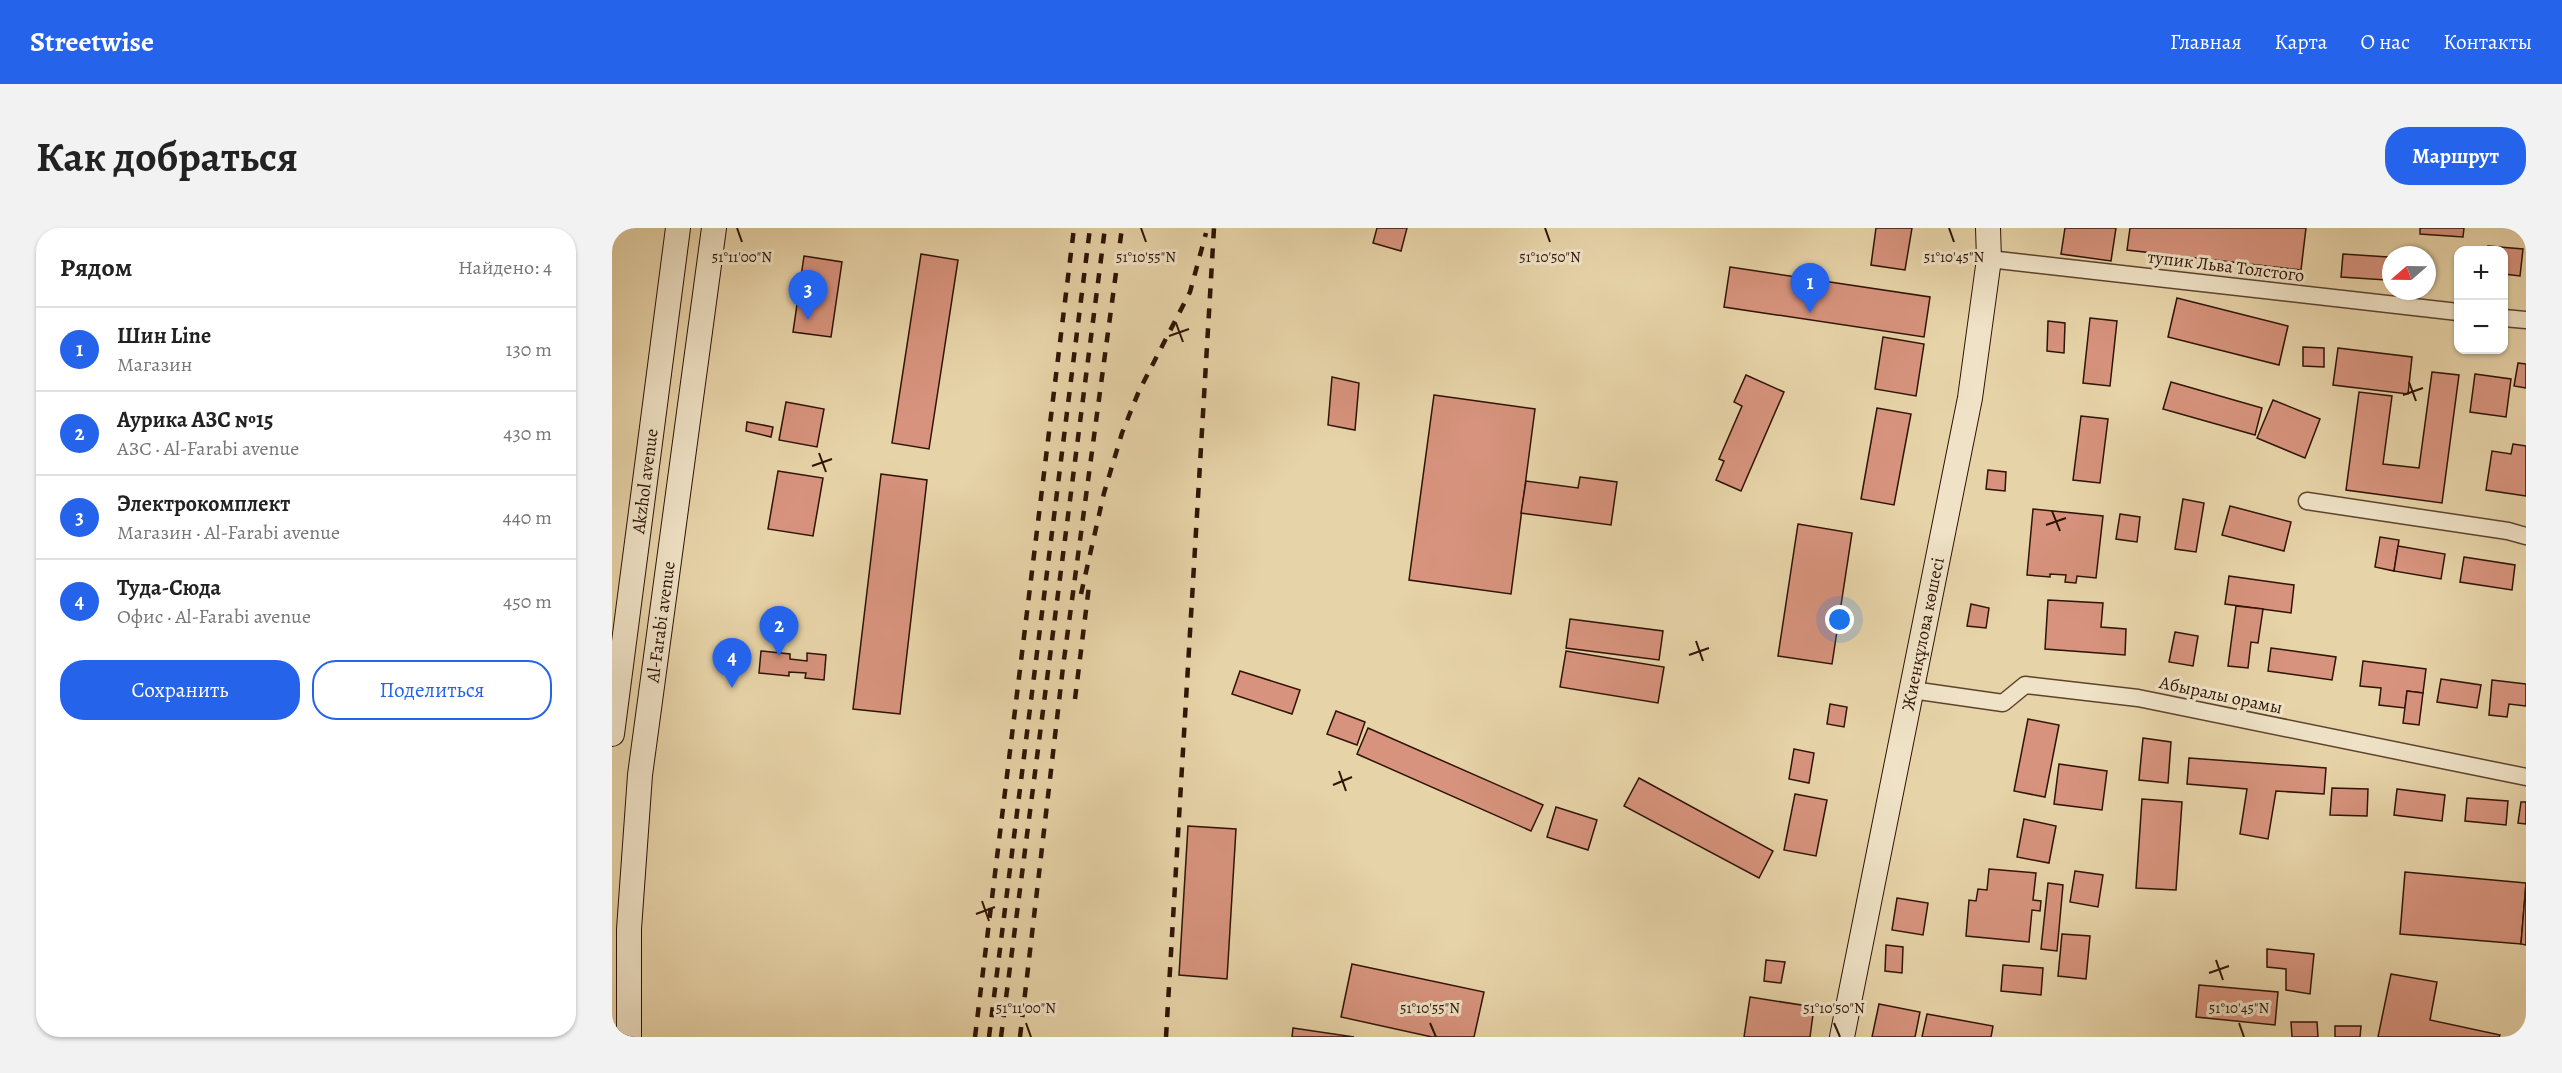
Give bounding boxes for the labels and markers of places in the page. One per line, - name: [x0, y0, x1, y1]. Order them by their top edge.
- pin: 1: [1790, 264, 1830, 313]
- pin: 3: [788, 270, 828, 320]
- pin: 2: [760, 606, 798, 656]
- pin: 4: [712, 638, 752, 688]

